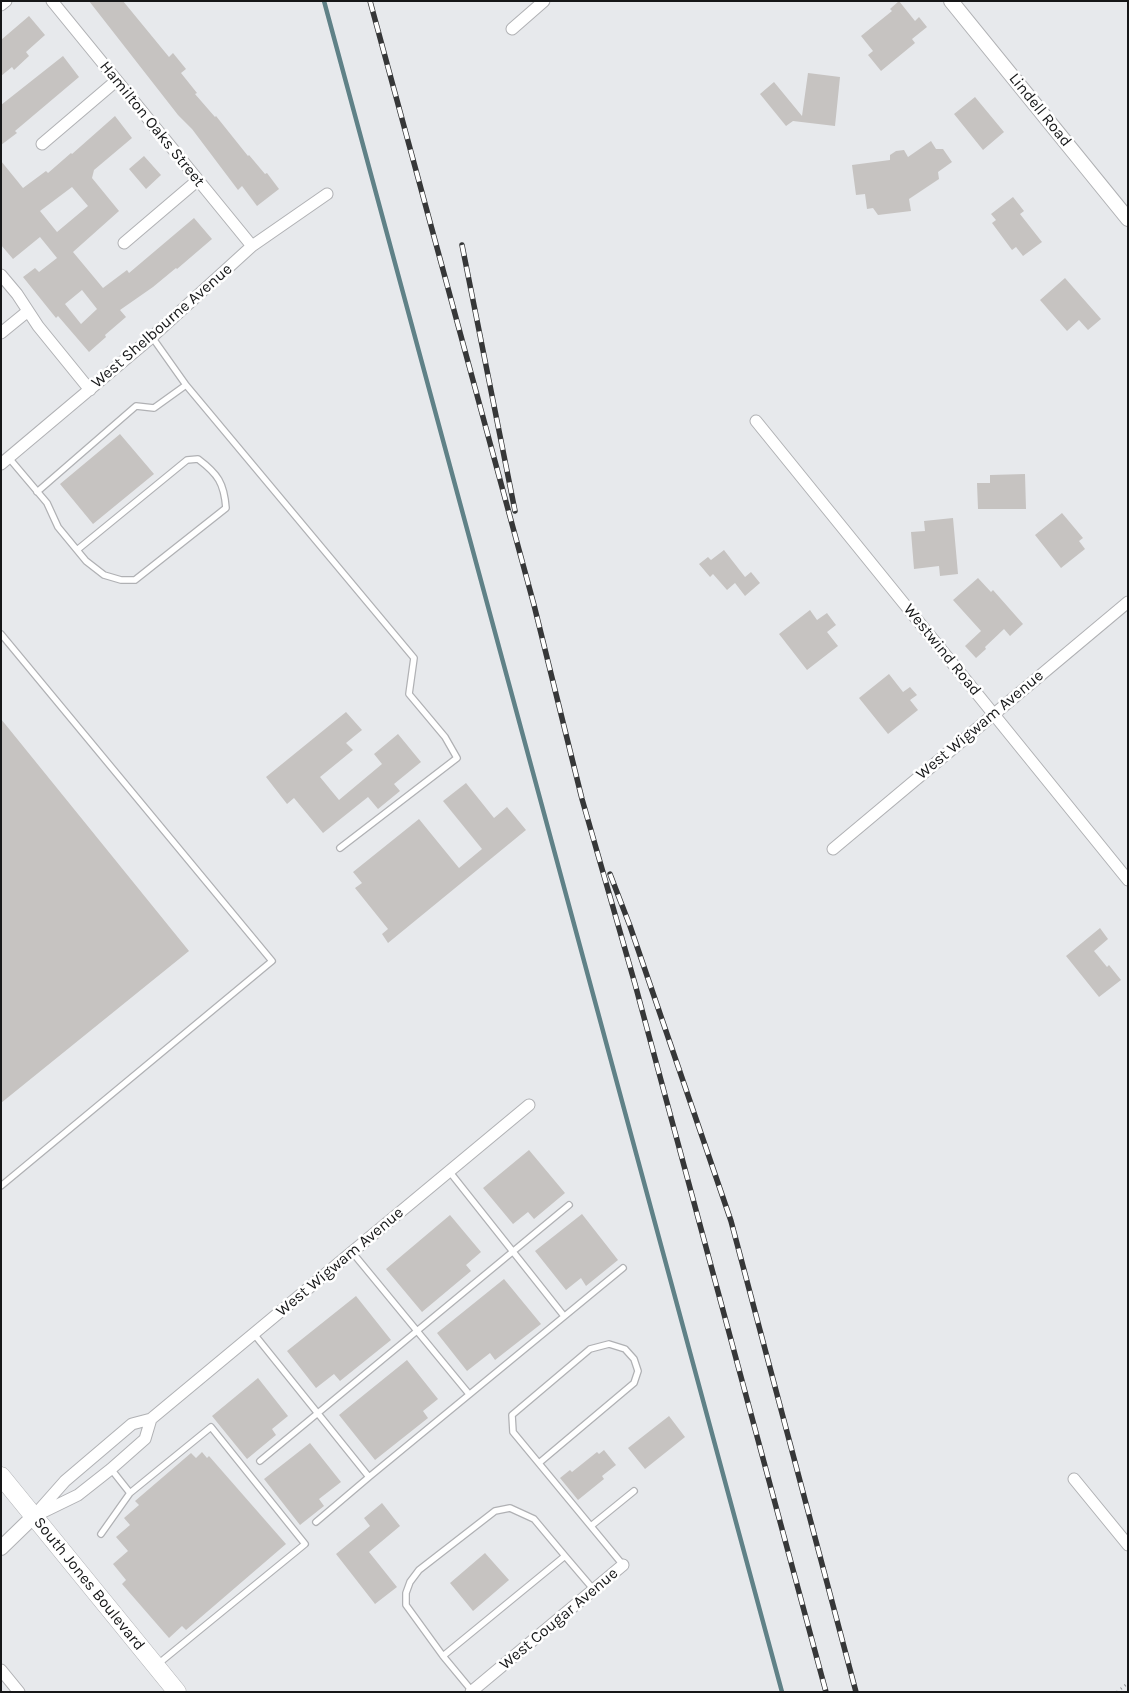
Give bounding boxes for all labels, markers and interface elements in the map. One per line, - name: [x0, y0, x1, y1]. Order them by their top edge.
- street label: Hamilton Oaks Street: [95, 57, 209, 191]
- street label: Lindell Road: [1004, 69, 1076, 151]
- street label: West Shelbourne Avenue: [88, 260, 236, 392]
- street label: Westwind Road: [899, 600, 985, 700]
- street label: West Wigwam Avenue: [912, 666, 1048, 784]
- street label: West Wigwam Avenue: [272, 1203, 408, 1321]
- street label: South Jones Boulevard: [29, 1513, 149, 1655]
- street label: West Cougar Avenue: [496, 1564, 622, 1674]

